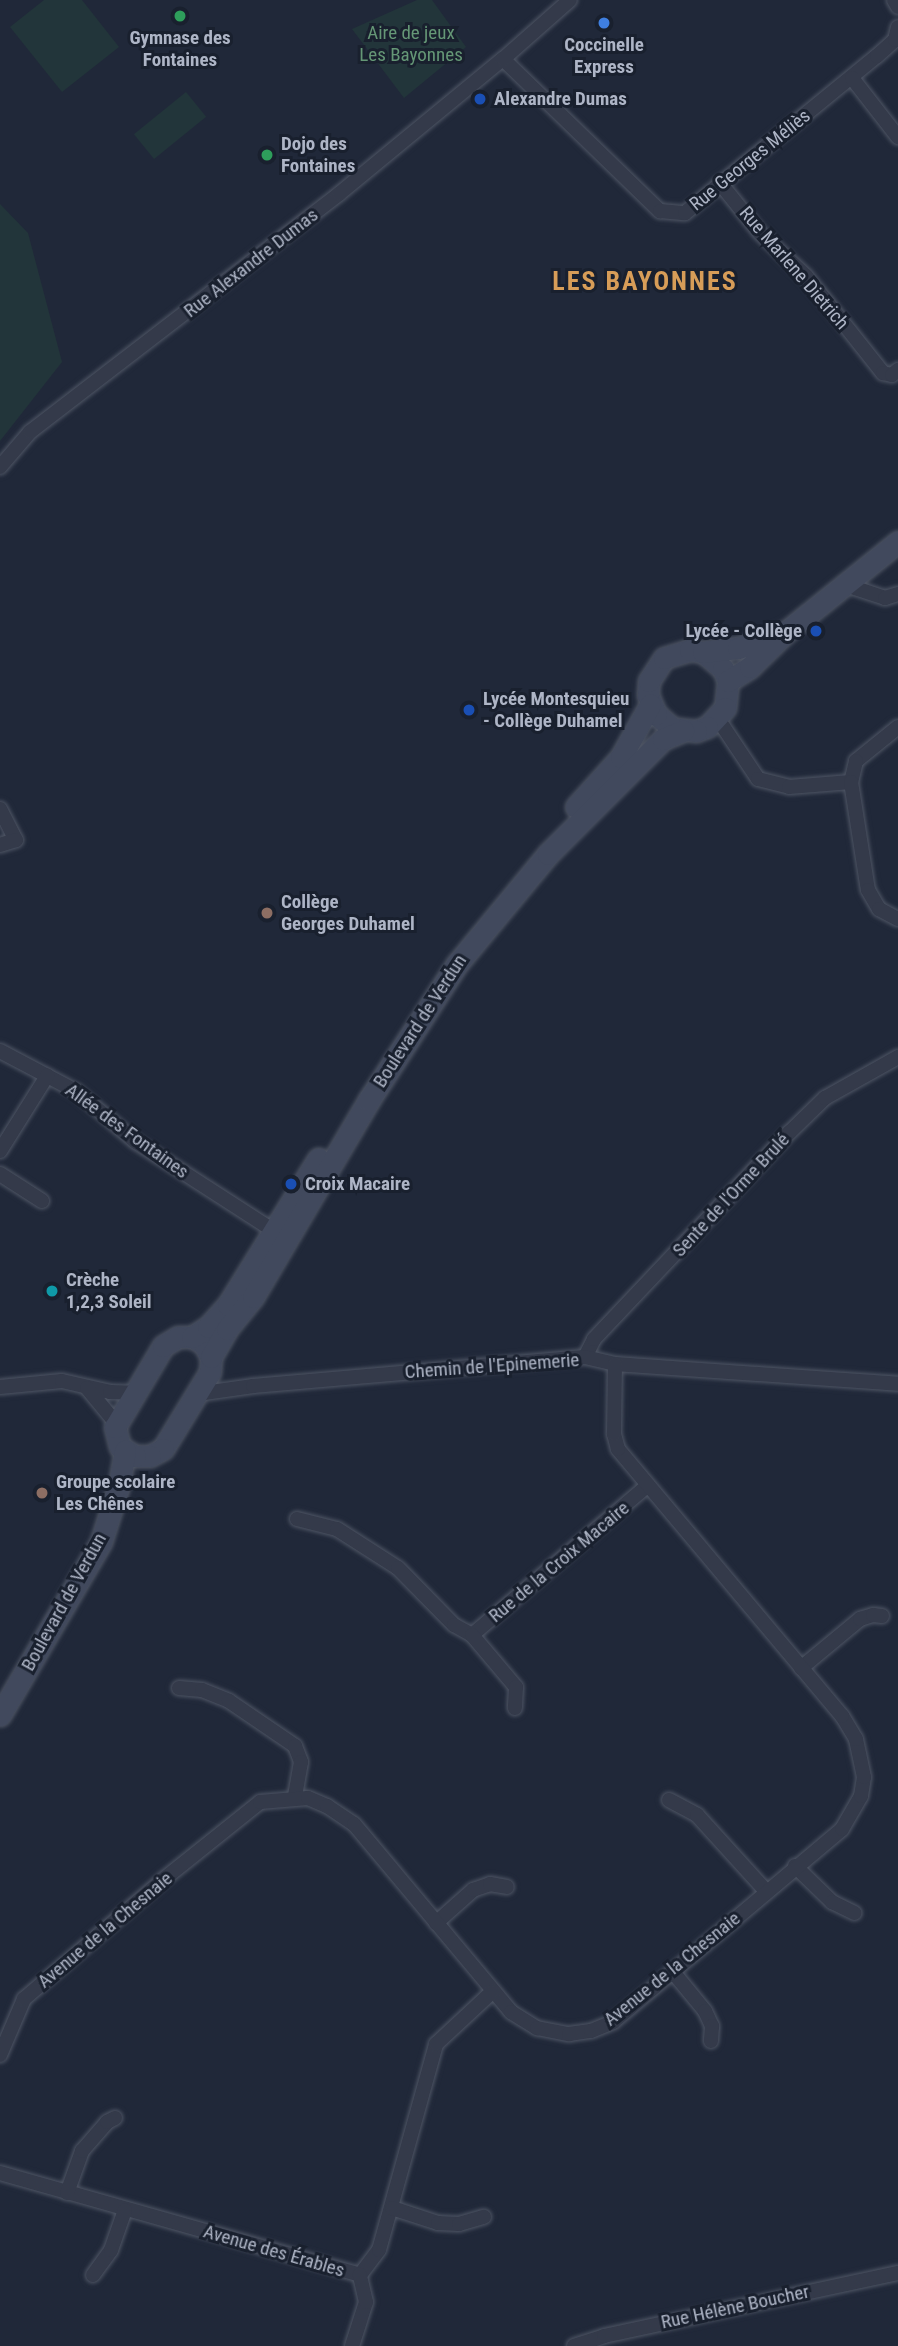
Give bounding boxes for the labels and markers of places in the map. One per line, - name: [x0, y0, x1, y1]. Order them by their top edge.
- marker: Gymnase des Fontaines: [172, 8, 188, 24]
- marker: Coccinelle Express: [596, 15, 612, 31]
- place label: Gymnase des Fontaines: [129, 27, 231, 71]
- place label: Coccinelle Express: [564, 34, 644, 78]
- place label: Alexandre Dumas: [494, 88, 627, 110]
- marker: Alexandre Dumas: [472, 91, 488, 107]
- place label: Dojo des Fontaines: [281, 133, 355, 177]
- marker: Dojo des Fontaines: [259, 147, 275, 163]
- place label: Lycée - Collège: [686, 620, 802, 642]
- marker: Lycée - Collège: [808, 623, 824, 639]
- place label: Lycée Montesquieu - Collège Duhamel: [483, 688, 629, 732]
- marker: Lycée Montesquieu - Collège Duhamel: [461, 702, 477, 718]
- place label: Collège Georges Duhamel: [281, 891, 415, 935]
- marker: Collège Georges Duhamel: [259, 905, 275, 921]
- place label: Croix Macaire: [305, 1173, 410, 1195]
- marker: Croix Macaire: [283, 1176, 299, 1192]
- place label: Crèche 1,2,3 Soleil: [66, 1269, 152, 1313]
- marker: Crèche 1,2,3 Soleil: [44, 1283, 60, 1299]
- place label: Groupe scolaire Les Chênes: [56, 1471, 175, 1515]
- marker: Groupe scolaire Les Chênes: [34, 1485, 50, 1501]

